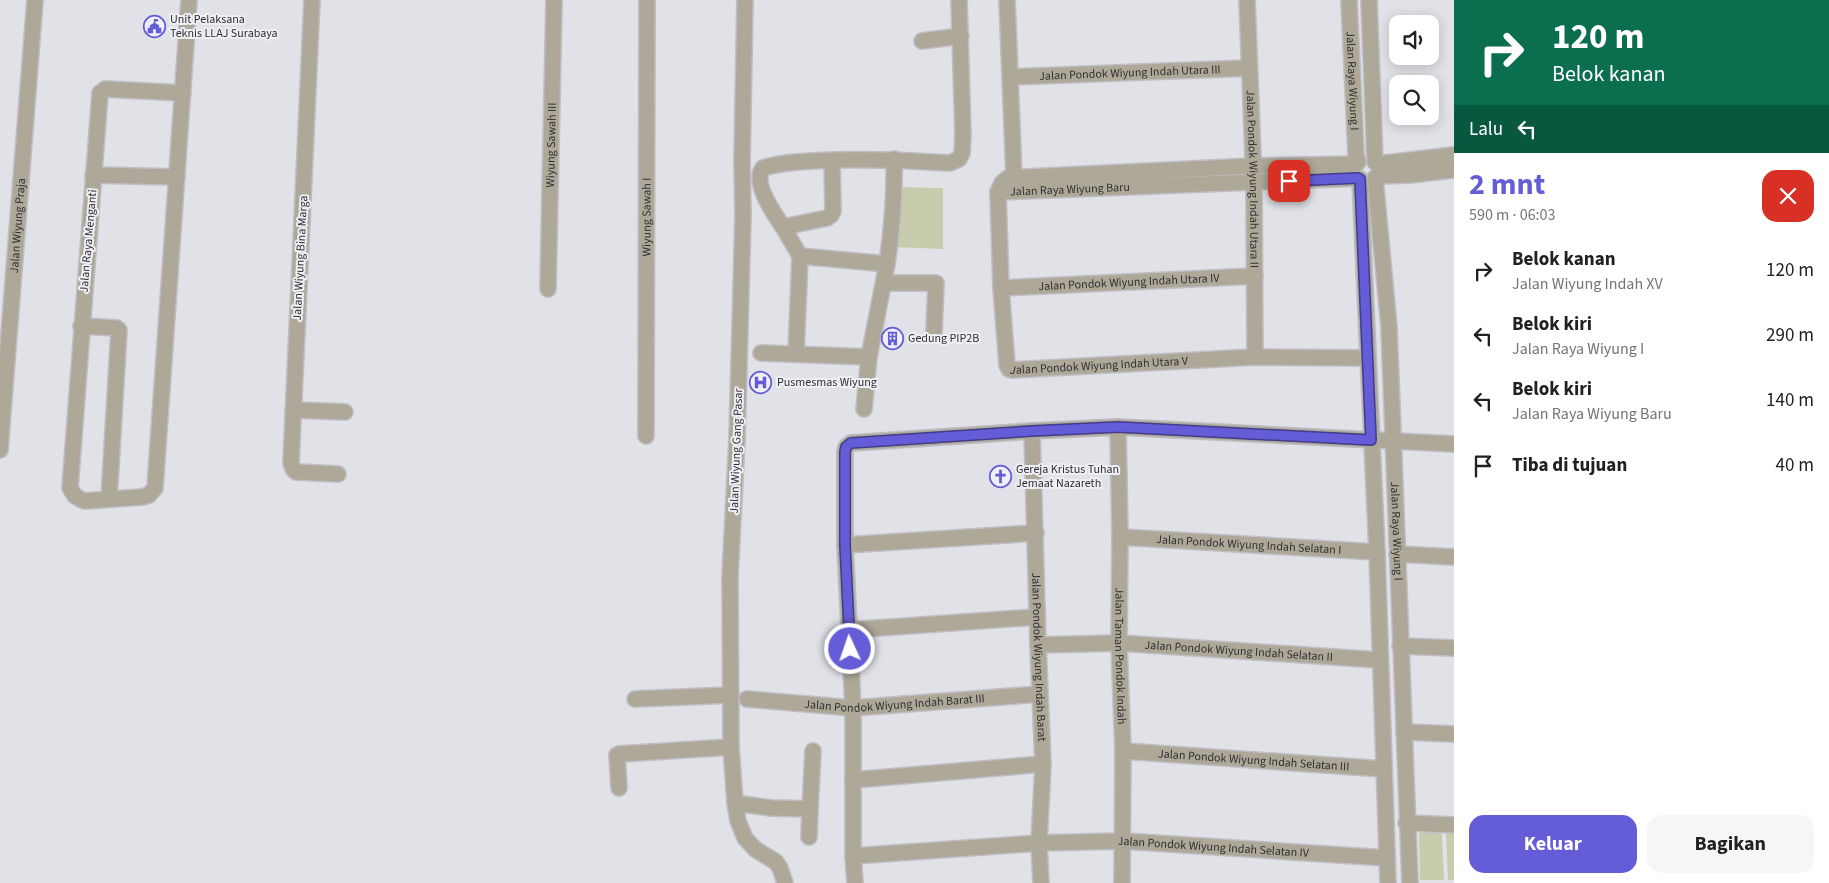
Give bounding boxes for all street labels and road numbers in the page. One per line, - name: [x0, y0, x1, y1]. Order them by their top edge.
- street label: Jalan Raya Wiyung I: [1341, 31, 1363, 131]
- street label: Jalan Pondok Wiyung Indah Utara III: [1039, 61, 1221, 85]
- street label: Jalan Pondok Wiyung Indah Utara II: [1241, 89, 1262, 268]
- street label: Wiyung Sawah III: [542, 102, 561, 188]
- street label: Jalan Wiyung Praja: [6, 178, 30, 274]
- street label: Wiyung Sawah I: [638, 178, 656, 256]
- street label: Jalan Raya Wiyung Baru: [1010, 179, 1130, 201]
- street label: Jalan Raya Menganti: [76, 189, 101, 293]
- street label: Jalan Wiyung Bina Marga: [289, 195, 312, 321]
- street label: Jalan Pondok Wiyung Indah Utara IV: [1038, 270, 1221, 295]
- street label: Jalan Pondok Wiyung Indah Utara V: [1008, 353, 1189, 379]
- street label: Jalan Wiyung Gang Pasar: [726, 387, 747, 514]
- street label: Jalan Raya Wiyung I: [1386, 481, 1407, 581]
- street label: Jalan Pondok Wiyung Indah Selatan I: [1156, 531, 1342, 559]
- street label: Jalan Pondok Wiyung Indah Barat: [1027, 572, 1050, 742]
- street label: Jalan Taman Pondok Indah: [1110, 588, 1130, 725]
- street label: Jalan Pondok Wiyung Indah Selatan II: [1144, 637, 1333, 666]
- street label: Jalan Pondok Wiyung Indah Barat III: [804, 690, 985, 717]
- street label: Jalan Pondok Wiyung Indah Selatan III: [1157, 745, 1350, 776]
- street label: Jalan Pondok Wiyung Indah Selatan IV: [1118, 833, 1310, 862]

